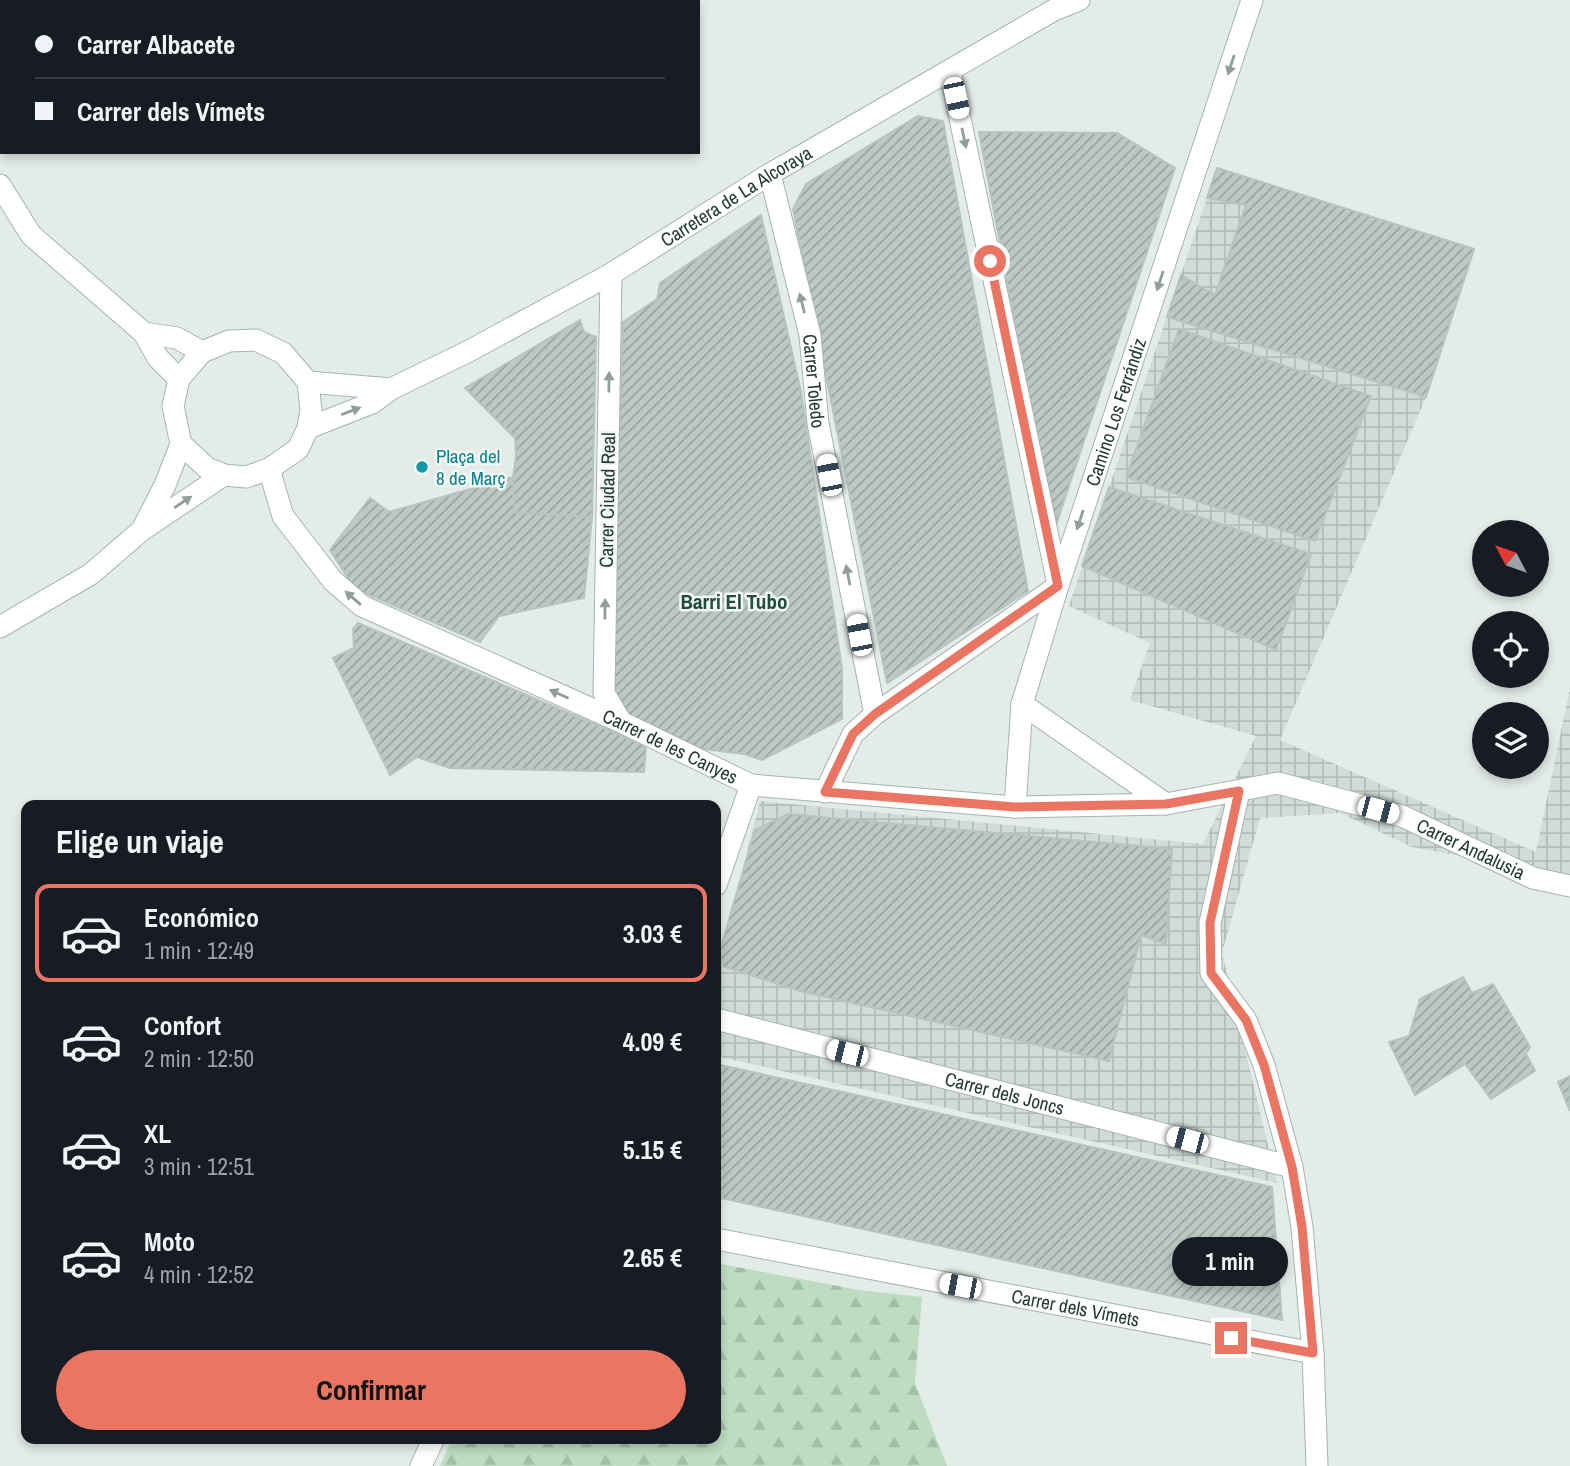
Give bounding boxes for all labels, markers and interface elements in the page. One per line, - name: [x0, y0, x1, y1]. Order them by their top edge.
- text: Carrer Albacete: [77, 27, 235, 62]
- one-way arrow: [1225, 55, 1236, 76]
- car: [942, 75, 971, 121]
- text: Carrer dels Vímets: [77, 94, 265, 129]
- one-way arrow: [958, 127, 969, 149]
- street label: Carretera de La Alcoraya: [655, 139, 817, 253]
- route start: [974, 245, 1006, 277]
- one-way arrow: [1154, 271, 1165, 292]
- one-way arrow: [796, 292, 807, 314]
- street label: Carrer Toledo: [797, 333, 832, 430]
- street label: Camino Los Ferrándiz: [1079, 334, 1152, 489]
- one-way arrow: [603, 370, 615, 392]
- one-way arrow: [341, 406, 362, 417]
- street label: Carrer Ciudad Real: [593, 432, 621, 568]
- place label: Plaça del 8 de Març: [436, 443, 505, 491]
- car: [815, 452, 844, 498]
- marker: Plaça del 8 de Març: [414, 459, 430, 475]
- one-way arrow: [173, 496, 193, 509]
- one-way arrow: [1074, 510, 1085, 531]
- north arrow: [1472, 520, 1549, 597]
- map controls: [1472, 520, 1549, 779]
- one-way arrow: [842, 564, 853, 586]
- district label: Barri El Tubo: [681, 587, 787, 616]
- one-way arrow: [344, 590, 362, 606]
- one-way arrow: [600, 598, 611, 620]
- button: locate: [1472, 611, 1549, 688]
- car: [845, 612, 874, 658]
- one-way arrow: [549, 688, 569, 700]
- street label: Carrer de les Canyes: [599, 702, 743, 790]
- button: layers: [1472, 702, 1549, 779]
- car: [1355, 794, 1402, 826]
- street label: Carrer Andalusia: [1412, 812, 1530, 886]
- text: Elige un viaje: [56, 820, 224, 863]
- text: Económico: [144, 900, 259, 935]
- icon: car: [60, 902, 123, 965]
- text: 3.03 €: [623, 916, 682, 951]
- text: 1 min · 12:49: [144, 935, 254, 966]
- text: Confort: [144, 1008, 221, 1043]
- icon: car: [60, 1010, 123, 1073]
- text: 4.09 €: [623, 1024, 682, 1059]
- car: [825, 1038, 870, 1068]
- text: 2 min · 12:50: [144, 1043, 254, 1074]
- street label: Carrer dels Joncs: [942, 1065, 1067, 1121]
- text: XL: [144, 1116, 171, 1151]
- icon: car: [60, 1118, 123, 1181]
- car: [1164, 1124, 1211, 1156]
- text: 5.15 €: [623, 1132, 682, 1167]
- text: 3 min · 12:51: [144, 1151, 254, 1182]
- text: Moto: [144, 1224, 195, 1259]
- icon: car: [60, 1226, 123, 1289]
- callout: 1 min: [1173, 1236, 1289, 1286]
- text: 2.65 €: [623, 1240, 682, 1275]
- text: 1 min: [1205, 1246, 1255, 1277]
- text: 4 min · 12:52: [144, 1259, 254, 1290]
- car: [938, 1272, 983, 1300]
- street label: Carrer dels Vímets: [1009, 1283, 1142, 1333]
- route end: [1215, 1322, 1247, 1354]
- button: Confirmar: [56, 1350, 686, 1430]

